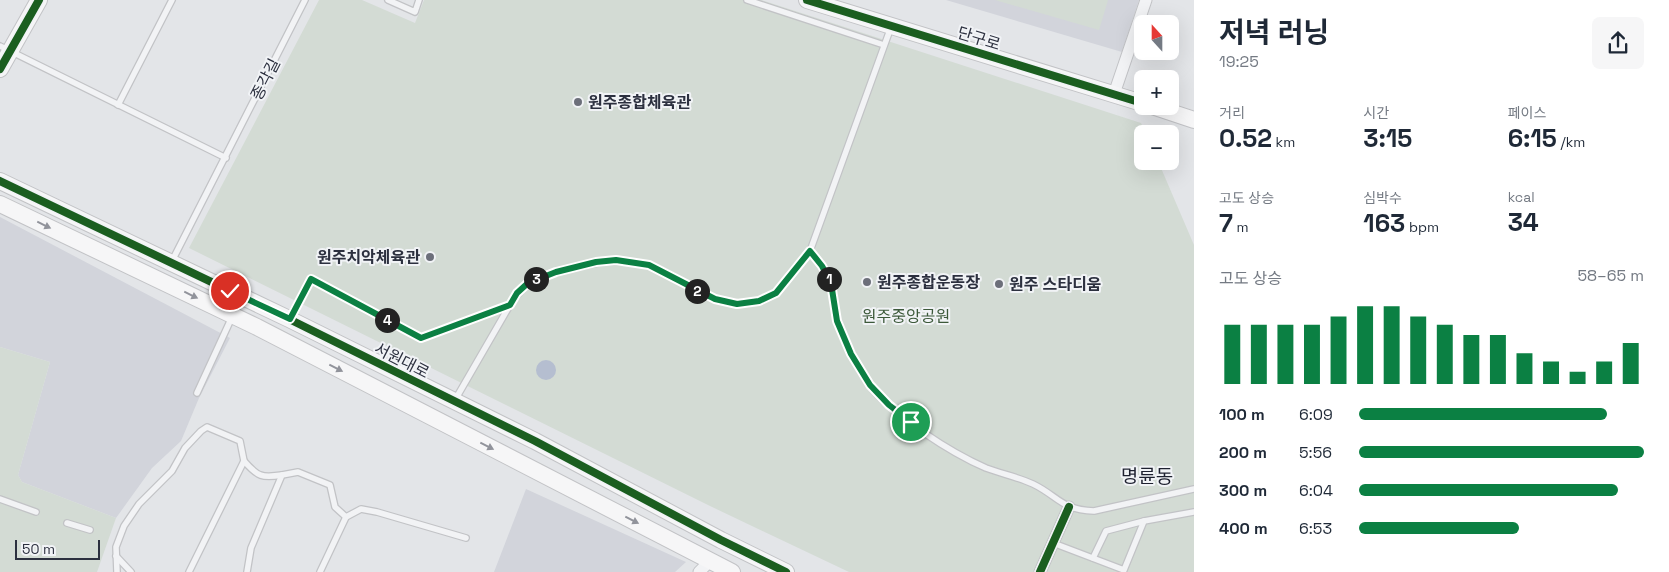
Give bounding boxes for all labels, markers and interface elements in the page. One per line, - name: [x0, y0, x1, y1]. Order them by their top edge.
- text: 저녁 러닝: [1219, 14, 1329, 50]
- north arrow: [1134, 15, 1179, 60]
- map controls: [1134, 15, 1179, 170]
- button: share: [1592, 17, 1644, 69]
- street label: 단구로: [955, 22, 1003, 55]
- text: 19:25: [1219, 51, 1259, 72]
- street label: 종각길: [246, 55, 285, 104]
- button: +: [1134, 70, 1179, 115]
- place label: 원주종합체육관: [588, 92, 691, 113]
- marker: 원주종합체육관: [572, 96, 584, 108]
- text: 거리: [1219, 104, 1245, 122]
- text: 시간: [1363, 104, 1389, 122]
- text: 페이스: [1508, 104, 1546, 122]
- text: 0.52: [1219, 122, 1272, 154]
- text: 3:15: [1363, 122, 1412, 154]
- text: 6:15: [1508, 122, 1557, 154]
- button: −: [1134, 125, 1179, 170]
- text: km: [1272, 133, 1295, 151]
- text: /km: [1557, 133, 1585, 151]
- text: kcal: [1508, 188, 1535, 206]
- text: 고도 상승: [1219, 189, 1274, 207]
- text: 심박수: [1363, 189, 1402, 207]
- text: 34: [1508, 206, 1539, 238]
- text: 7: [1219, 207, 1233, 239]
- text: 163: [1363, 207, 1405, 239]
- text: m: [1233, 218, 1249, 236]
- text: bpm: [1405, 218, 1439, 236]
- one-way arrow: [37, 222, 51, 230]
- place label: 원주치악체육관: [317, 247, 420, 268]
- marker: 원주치악체육관: [424, 251, 436, 263]
- text: 58–65 m: [1577, 265, 1644, 286]
- pin: 3: [524, 266, 548, 292]
- pin: 1: [816, 266, 842, 292]
- text: 고도 상승: [1219, 268, 1282, 289]
- pin: [209, 270, 251, 312]
- text: 3: [532, 270, 541, 288]
- text: 1: [826, 270, 833, 288]
- place label: 원주종합운동장: [877, 272, 980, 293]
- place label: 원주 스타디움: [1009, 274, 1101, 295]
- marker: 원주종합운동장: [861, 276, 873, 288]
- icon: check: [216, 277, 244, 305]
- pin: 2: [684, 278, 710, 304]
- marker: 원주 스타디움: [993, 278, 1005, 290]
- text: 2: [693, 282, 702, 300]
- one-way arrow: [184, 292, 198, 300]
- park label: 원주중앙공원: [862, 306, 950, 327]
- pin: 4: [374, 308, 400, 332]
- text: 4: [383, 311, 392, 329]
- street label: 서원대로: [371, 338, 433, 383]
- one-way arrow: [329, 364, 343, 372]
- pin: [890, 401, 932, 443]
- text: 100 m: [1219, 404, 1265, 425]
- text: 6:09: [1299, 404, 1333, 425]
- icon: arrive: [897, 408, 925, 436]
- one-way arrow: [480, 442, 495, 450]
- text: 200 m: [1219, 442, 1267, 463]
- text: 5:56: [1299, 442, 1332, 463]
- district label: 명륜동: [1121, 464, 1173, 489]
- text: 300 m: [1219, 480, 1267, 501]
- text: 6:04: [1299, 480, 1333, 501]
- one-way arrow: [625, 516, 639, 524]
- text: 400 m: [1219, 518, 1268, 539]
- text: 6:53: [1299, 518, 1332, 539]
- scale bar: [15, 537, 100, 560]
- text: 50 m: [22, 540, 55, 558]

